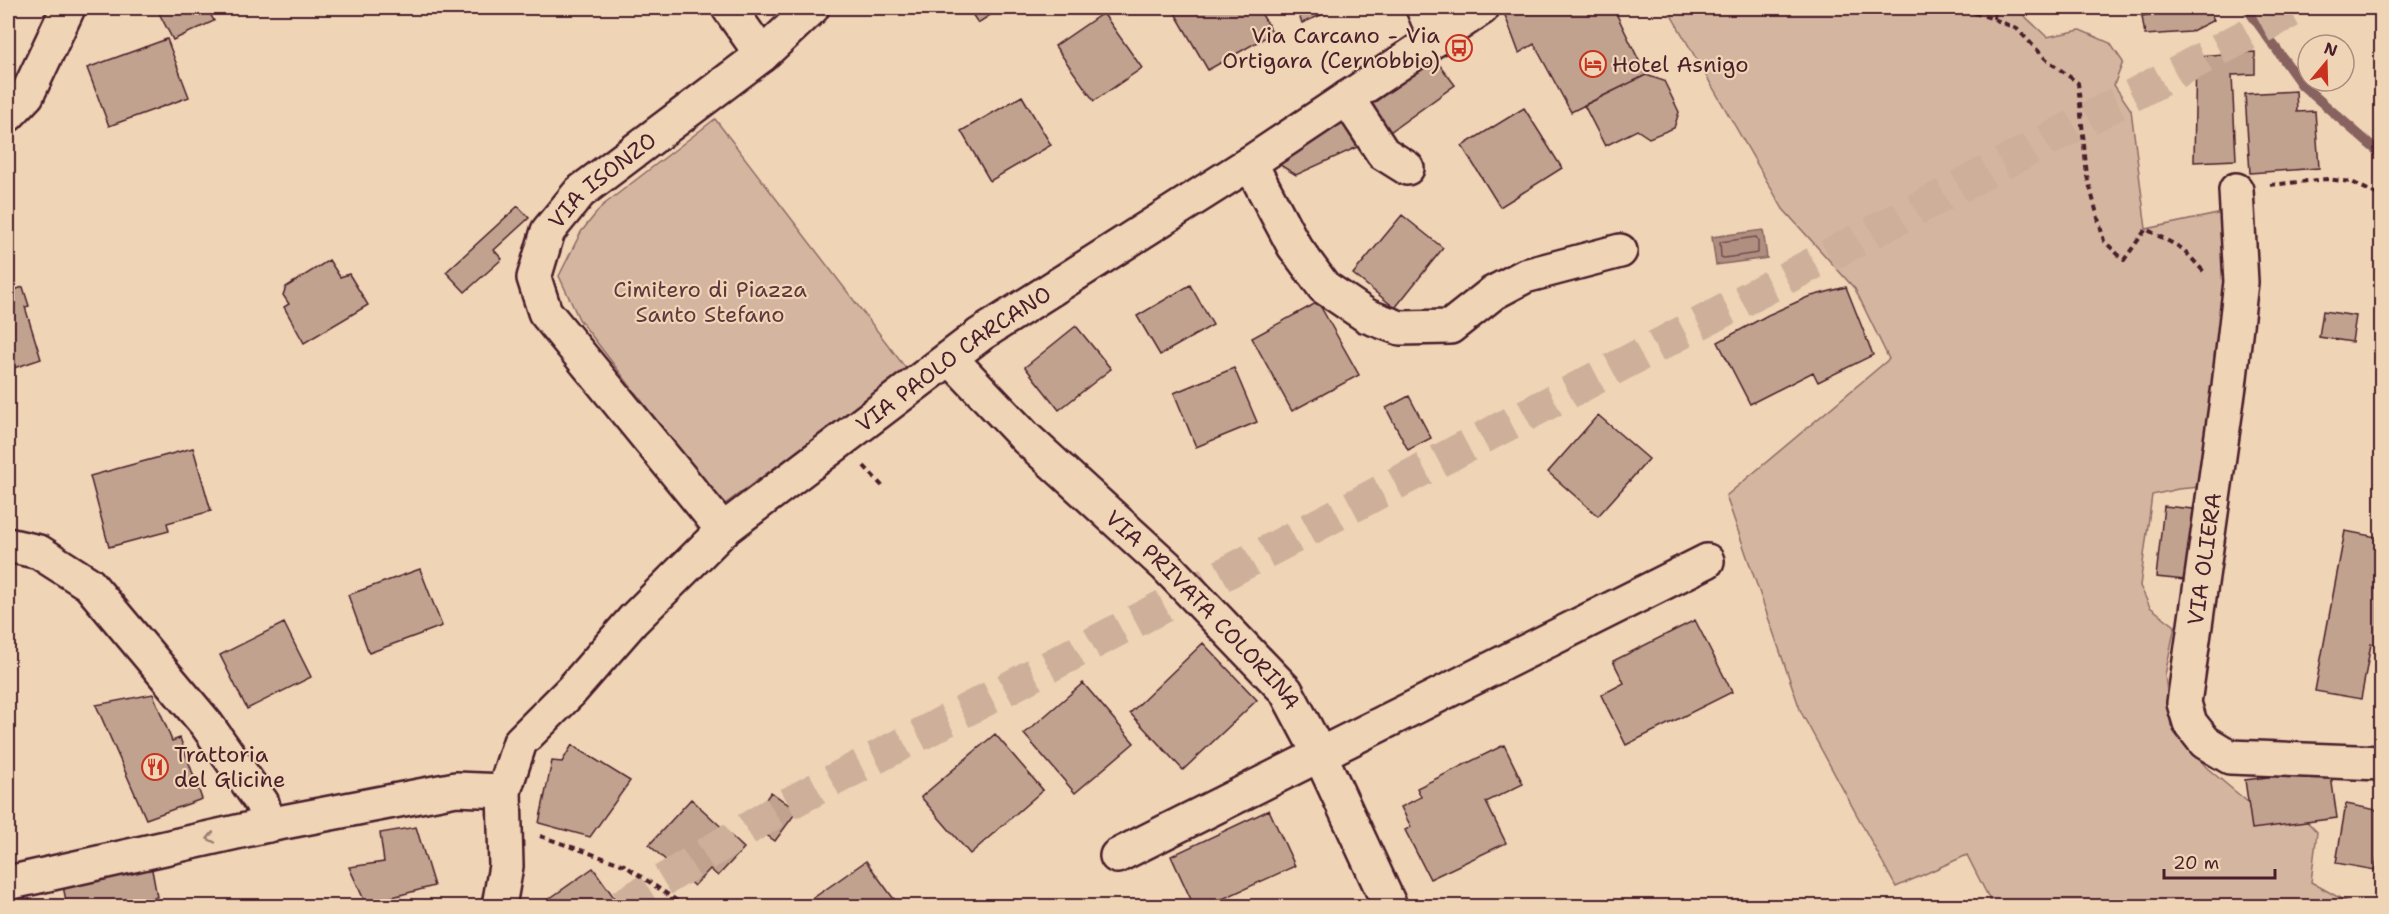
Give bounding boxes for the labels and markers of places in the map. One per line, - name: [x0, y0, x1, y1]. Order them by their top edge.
- place label: Via Carcano - Via Ortigara (Cernobbio): [1222, 21, 1440, 75]
- bus stop icon: Via Carcano - Via Ortigara (Cernobbio): [1444, 33, 1474, 63]
- hotel icon: Hotel Asnigo: [1578, 49, 1608, 79]
- place label: Hotel Asnigo: [1612, 50, 1749, 79]
- place label: Trattoria del Glicine: [174, 740, 285, 794]
- restaurant icon: Trattoria del Glicine: [140, 752, 170, 782]

